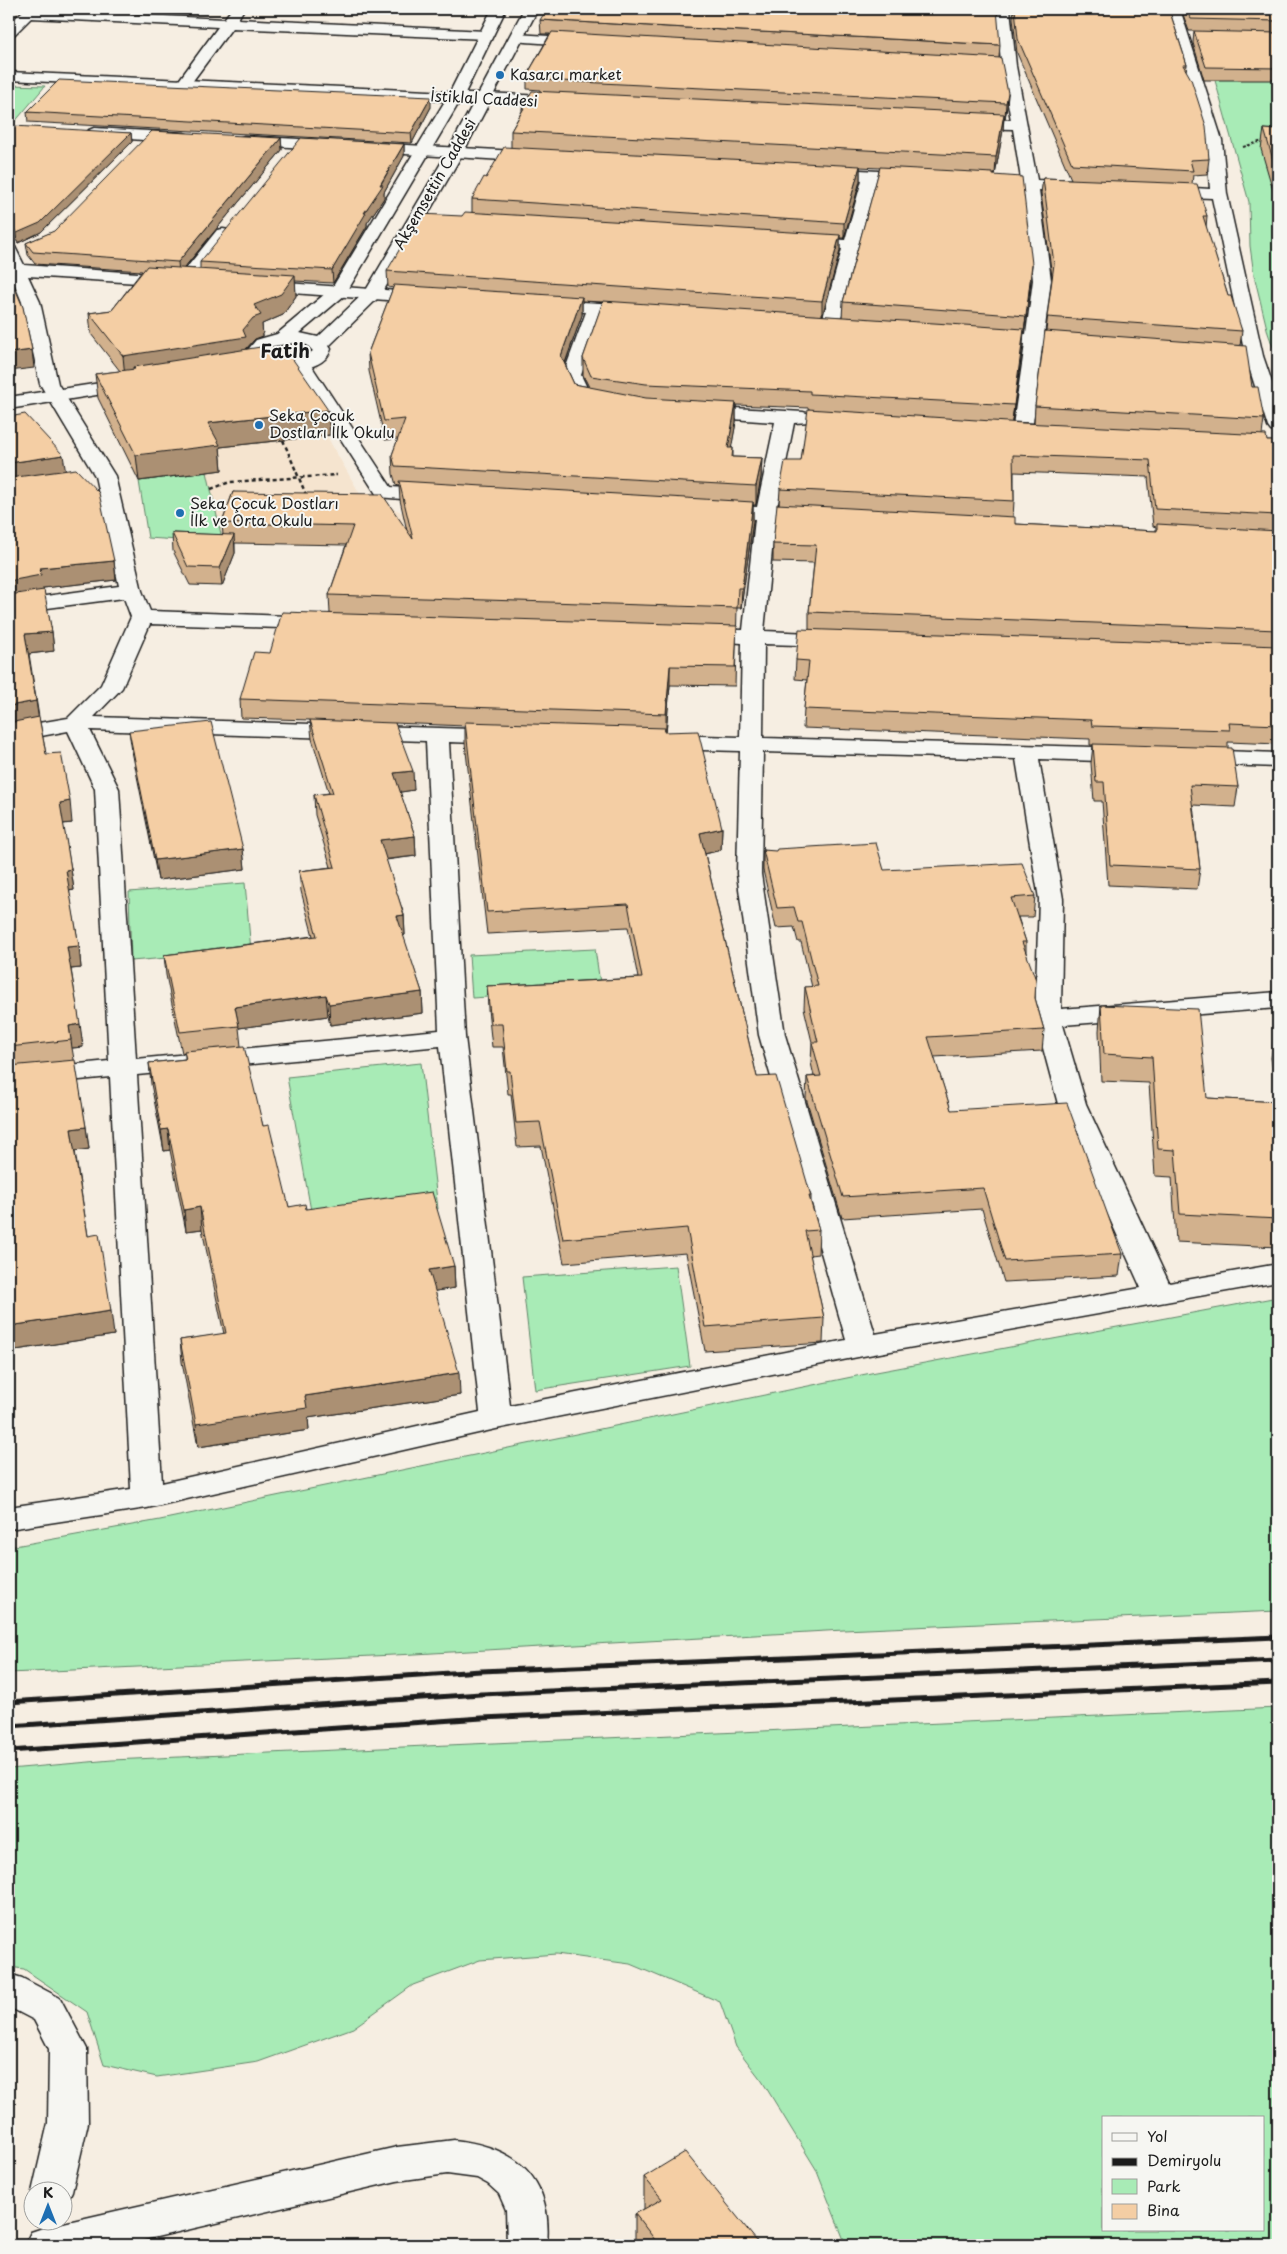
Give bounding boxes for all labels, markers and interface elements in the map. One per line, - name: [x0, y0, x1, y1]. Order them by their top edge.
- place label: Kasarcı market: [510, 62, 622, 85]
- marker: Kasarcı market: [494, 69, 506, 81]
- street label: İstiklal Caddesi: [430, 83, 539, 112]
- street label: Akşemsettin Caddesi: [387, 113, 481, 253]
- district label: Fatih: [260, 336, 310, 364]
- place label: Seka Çocuk Dostları İlk Okulu: [269, 403, 395, 443]
- marker: Seka Çocuk Dostları İlk Okulu: [253, 419, 265, 431]
- place label: Seka Çocuk Dostları İlk ve Orta Okulu: [190, 491, 339, 531]
- marker: Seka Çocuk Dostları İlk ve Orta Okulu: [174, 507, 186, 519]
- legend: [1102, 2116, 1264, 2232]
- text: Yol: [1147, 2124, 1168, 2147]
- text: Demiryolu: [1147, 2148, 1221, 2171]
- text: Park: [1147, 2174, 1181, 2197]
- north arrow: [22, 2182, 72, 2232]
- text: K: [43, 2182, 53, 2203]
- text: Bina: [1147, 2198, 1180, 2221]

